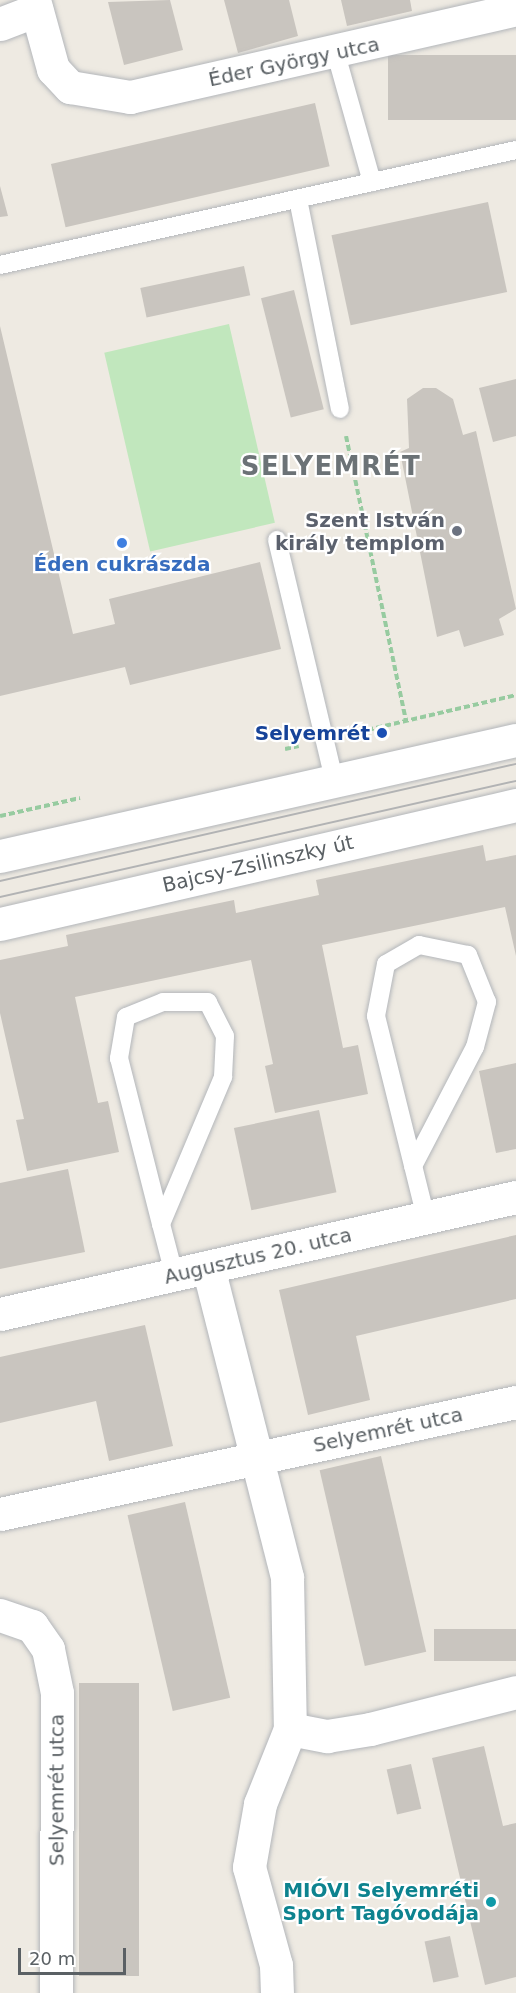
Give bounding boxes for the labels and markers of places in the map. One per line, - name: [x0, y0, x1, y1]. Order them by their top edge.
- place label: Szent István király templom: [275, 508, 445, 555]
- marker: Szent István király templom: [450, 524, 464, 538]
- marker: Éden cukrászda: [115, 536, 129, 550]
- place label: Éden cukrászda: [34, 552, 210, 576]
- place label: Selyemrét: [255, 721, 370, 745]
- marker: Selyemrét: [375, 726, 389, 740]
- place label: MIÓVI Selyemréti Sport Tagóvodája: [283, 1878, 479, 1925]
- marker: MIÓVI Selyemréti Sport Tagóvodája: [484, 1895, 498, 1909]

